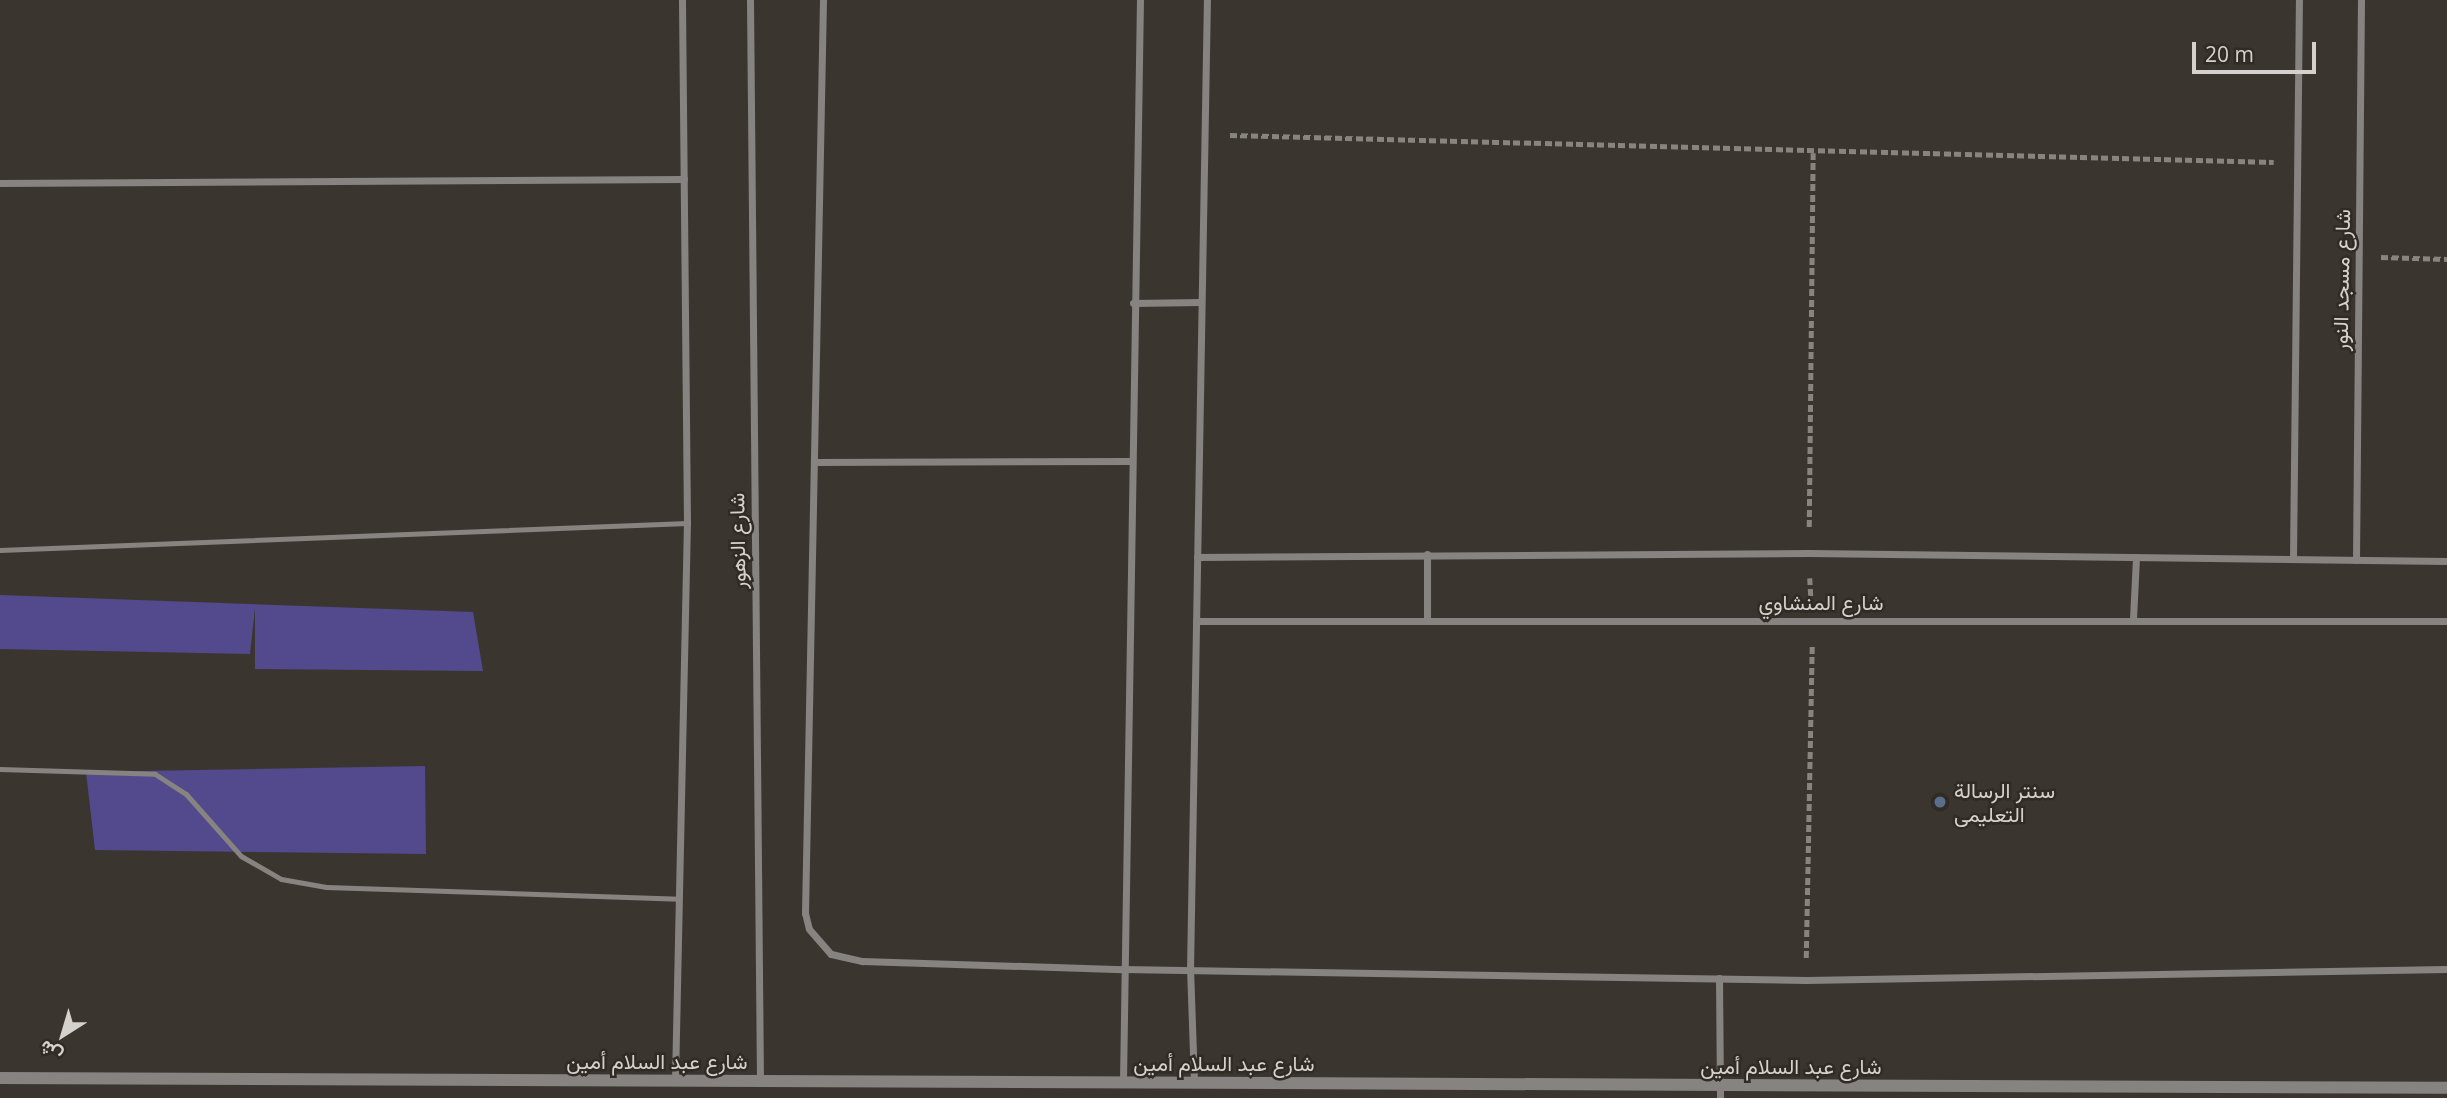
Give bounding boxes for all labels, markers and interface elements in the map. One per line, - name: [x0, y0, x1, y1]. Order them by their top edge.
- scale bar: [2195, 28, 2319, 72]
- text: 20 m: [2205, 40, 2254, 68]
- street label: شارع مسجد النور: [2327, 209, 2355, 351]
- street label: شارع الزهور: [724, 493, 750, 589]
- street label: شارع المنشاوي: [1758, 589, 1884, 615]
- place label: سنتر الرسالة التعليمى: [1954, 777, 2055, 827]
- marker: سنتر الرسالة التعليمى: [1932, 794, 1948, 810]
- north arrow: [28, 1000, 98, 1070]
- text: ش: [33, 1035, 67, 1069]
- street label: شارع عبد السلام أمين: [566, 1048, 748, 1074]
- street label: شارع عبد السلام أمين: [1133, 1050, 1315, 1076]
- street label: شارع عبد السلام أمين: [1700, 1053, 1882, 1079]

